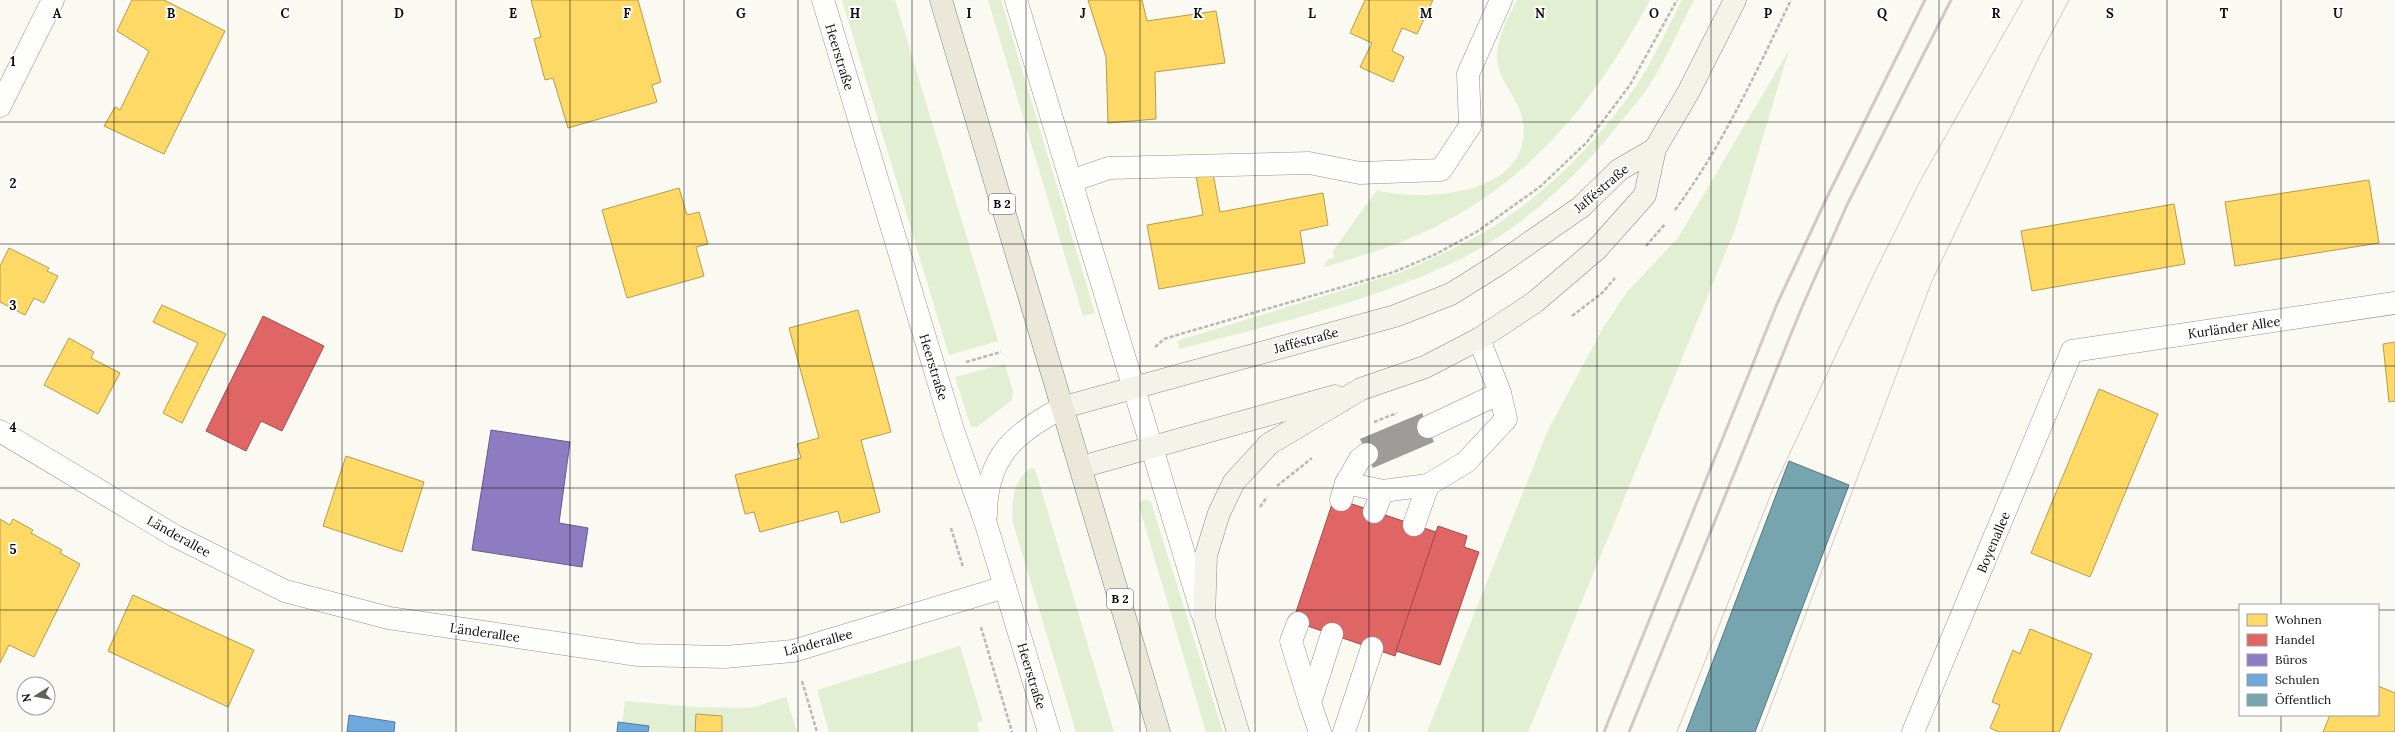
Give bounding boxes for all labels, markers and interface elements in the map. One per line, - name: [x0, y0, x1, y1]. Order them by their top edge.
- text: A: [53, 5, 62, 22]
- text: B: [167, 5, 176, 22]
- text: C: [281, 5, 290, 22]
- text: D: [394, 5, 404, 22]
- text: E: [509, 5, 517, 22]
- text: F: [623, 5, 631, 22]
- text: G: [736, 5, 746, 22]
- text: H: [850, 5, 860, 22]
- text: I: [966, 5, 972, 22]
- text: J: [1080, 5, 1086, 22]
- text: K: [1193, 5, 1203, 22]
- text: L: [1308, 5, 1316, 22]
- text: M: [1420, 5, 1433, 22]
- text: N: [1535, 5, 1545, 22]
- text: O: [1649, 5, 1659, 22]
- text: P: [1764, 5, 1773, 22]
- text: Q: [1877, 5, 1888, 22]
- text: R: [1992, 5, 2001, 22]
- text: S: [2106, 5, 2114, 22]
- text: T: [2220, 5, 2229, 22]
- text: U: [2333, 5, 2343, 22]
- street label: Heerstraße: [821, 22, 858, 92]
- text: 1: [10, 53, 16, 70]
- street label: Jafféstraße: [1570, 161, 1632, 217]
- text: 2: [10, 175, 17, 192]
- road number: B 2: [989, 194, 1015, 214]
- text: 3: [9, 297, 17, 314]
- street label: Kurländer Allee: [2187, 313, 2281, 342]
- street label: Jafféstraße: [1271, 324, 1340, 358]
- street label: Heerstraße: [915, 332, 952, 402]
- text: 4: [9, 419, 17, 436]
- street label: Boyenallee: [1973, 509, 2014, 575]
- street label: Länderallee: [144, 512, 214, 561]
- text: 5: [9, 541, 17, 558]
- road number: B 2: [1107, 589, 1133, 609]
- legend: [2239, 604, 2379, 716]
- text: Wohnen: [2275, 612, 2322, 627]
- street label: Länderallee: [449, 619, 521, 646]
- street label: Länderallee: [782, 625, 854, 660]
- text: Handel: [2275, 632, 2315, 647]
- street label: Heerstraße: [1013, 641, 1050, 711]
- text: Büros: [2275, 652, 2308, 667]
- text: Schulen: [2275, 672, 2320, 687]
- north arrow: [16, 676, 56, 716]
- text: N: [18, 692, 34, 703]
- text: Öffentlich: [2275, 692, 2331, 707]

